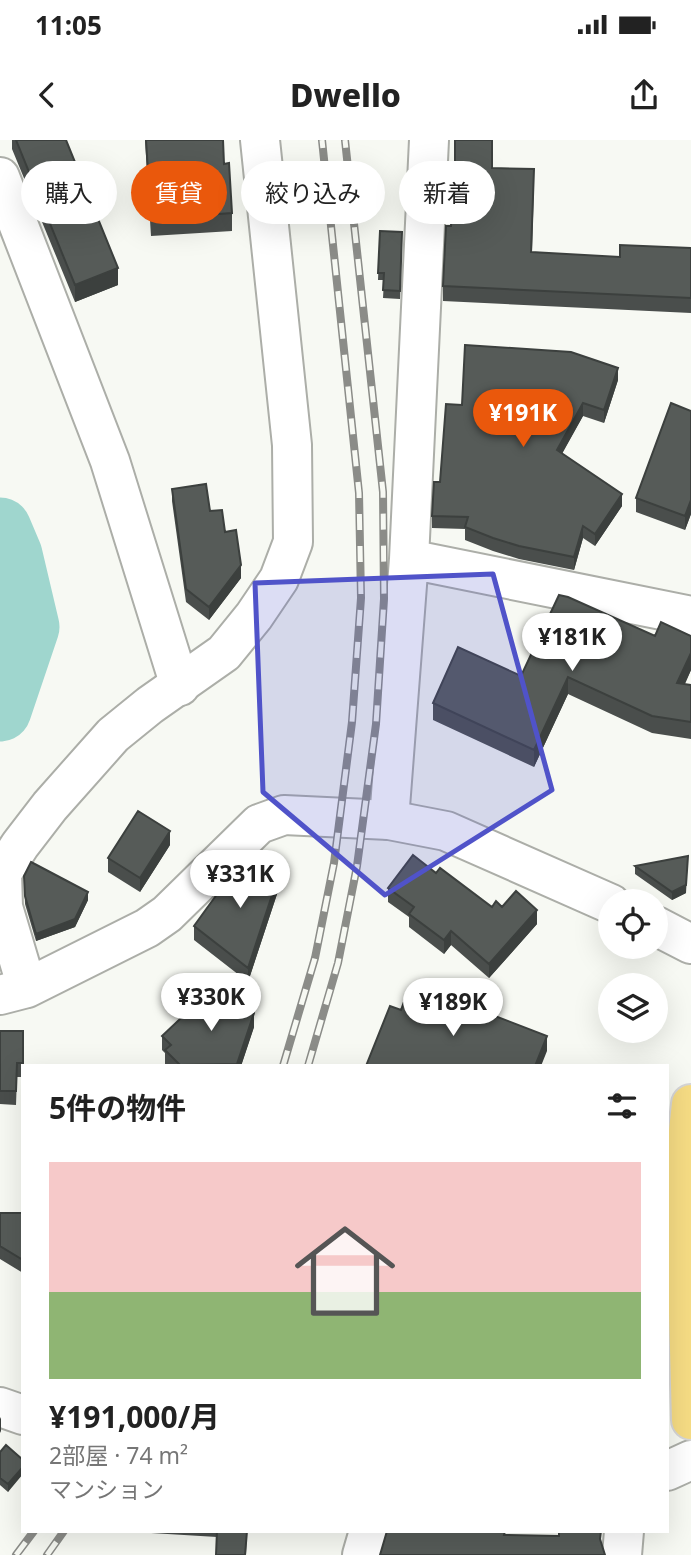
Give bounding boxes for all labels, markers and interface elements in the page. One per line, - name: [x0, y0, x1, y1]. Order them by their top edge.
- text: 11:05: [35, 7, 102, 43]
- text: Dwello: [290, 73, 401, 116]
- icon: back: [28, 76, 66, 114]
- icon: share: [625, 76, 663, 114]
- chip: 購入: [21, 161, 117, 224]
- chip: 賃貸: [131, 161, 227, 224]
- chip: 絞り込み: [241, 161, 385, 224]
- chip: 新着: [399, 161, 495, 224]
- pin: ¥191K: [474, 390, 572, 449]
- text: ¥191K: [489, 396, 557, 428]
- pin: ¥181K: [523, 614, 621, 673]
- text: ¥181K: [538, 620, 606, 652]
- pin: ¥331K: [191, 850, 289, 910]
- text: ¥331K: [206, 857, 274, 889]
- map controls: [598, 889, 668, 1043]
- button: locate: [598, 889, 668, 959]
- button: layers: [598, 973, 668, 1043]
- pin: ¥330K: [162, 974, 260, 1033]
- pin: ¥189K: [404, 978, 502, 1038]
- text: ¥330K: [177, 980, 245, 1012]
- text: ¥189K: [419, 985, 487, 1017]
- text: 5件の物件: [49, 1087, 186, 1128]
- icon: filters: [603, 1087, 641, 1125]
- icon: home: [282, 1208, 408, 1334]
- text: ¥191,000/月: [49, 1396, 220, 1437]
- text: 2部屋 · 74 m²: [49, 1439, 188, 1471]
- text: マンション: [49, 1473, 164, 1505]

